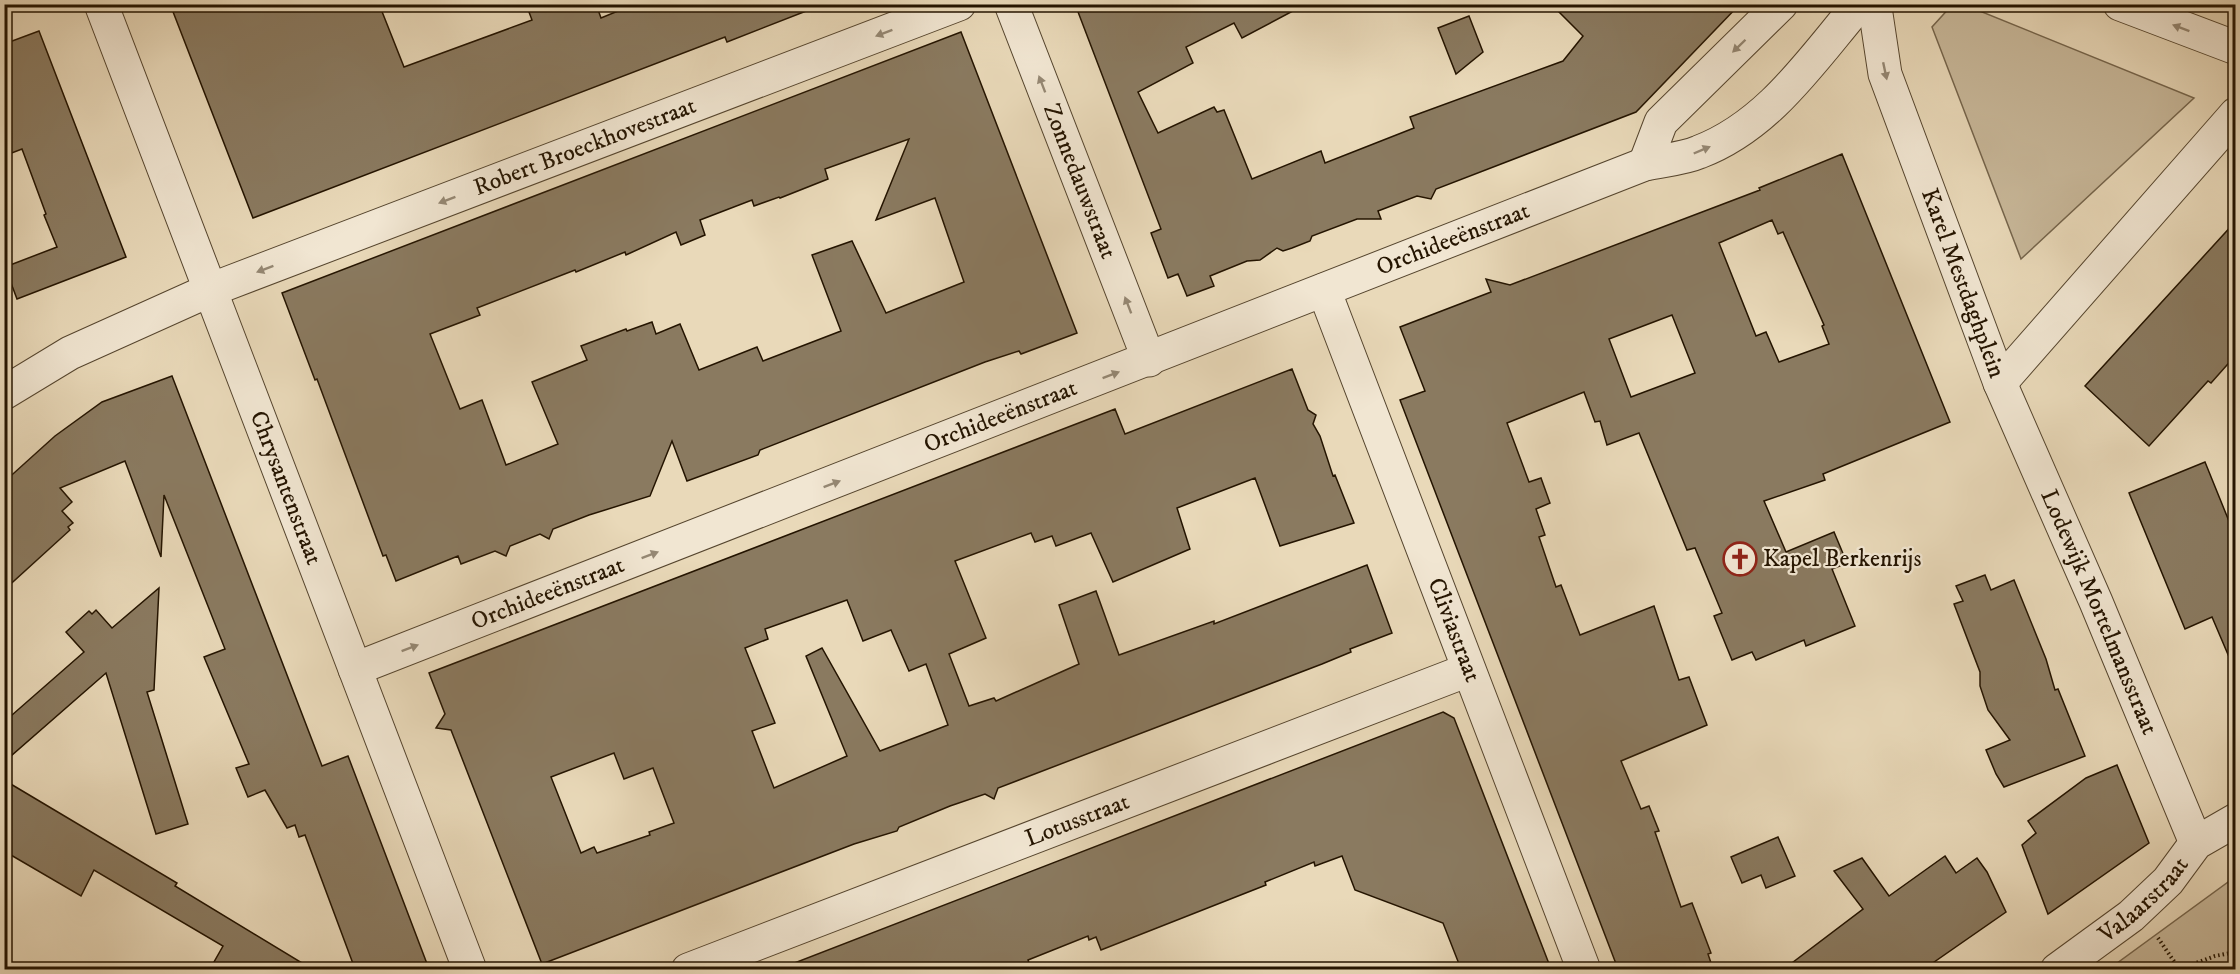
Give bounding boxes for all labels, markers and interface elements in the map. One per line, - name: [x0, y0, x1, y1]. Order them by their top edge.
- one-way arrow: [2171, 23, 2189, 33]
- one-way arrow: [875, 29, 893, 38]
- one-way arrow: [1733, 38, 1747, 52]
- one-way arrow: [1881, 62, 1891, 80]
- one-way arrow: [1037, 75, 1047, 93]
- street label: Robert Broeckhovestraat: [469, 91, 701, 203]
- street label: Zonnedauwstraat: [1036, 99, 1123, 263]
- one-way arrow: [1693, 145, 1711, 155]
- street label: Karel Mestdaghplein: [1914, 184, 2012, 383]
- one-way arrow: [438, 196, 456, 205]
- street label: Orchideeënstraat: [1372, 196, 1534, 283]
- one-way arrow: [256, 265, 274, 275]
- one-way arrow: [1123, 296, 1132, 314]
- one-way arrow: [1103, 369, 1121, 379]
- street label: Orchideeënstraat: [919, 373, 1082, 460]
- street label: Chrysantenstraat: [243, 407, 329, 569]
- one-way arrow: [823, 479, 841, 488]
- street label: Lodewijk Mortelmansstraat: [2034, 485, 2165, 740]
- church icon: Kapel Berkenrijs: [1722, 541, 1758, 577]
- place label: Kapel Berkenrijs: [1763, 544, 1921, 574]
- one-way arrow: [642, 549, 660, 559]
- street label: Orchideeënstraat: [467, 550, 629, 637]
- street label: Cliviastraat: [1421, 574, 1488, 687]
- one-way arrow: [401, 643, 419, 652]
- street label: Lotusstraat: [1021, 787, 1134, 854]
- street label: Valaarstraat: [2092, 851, 2196, 950]

